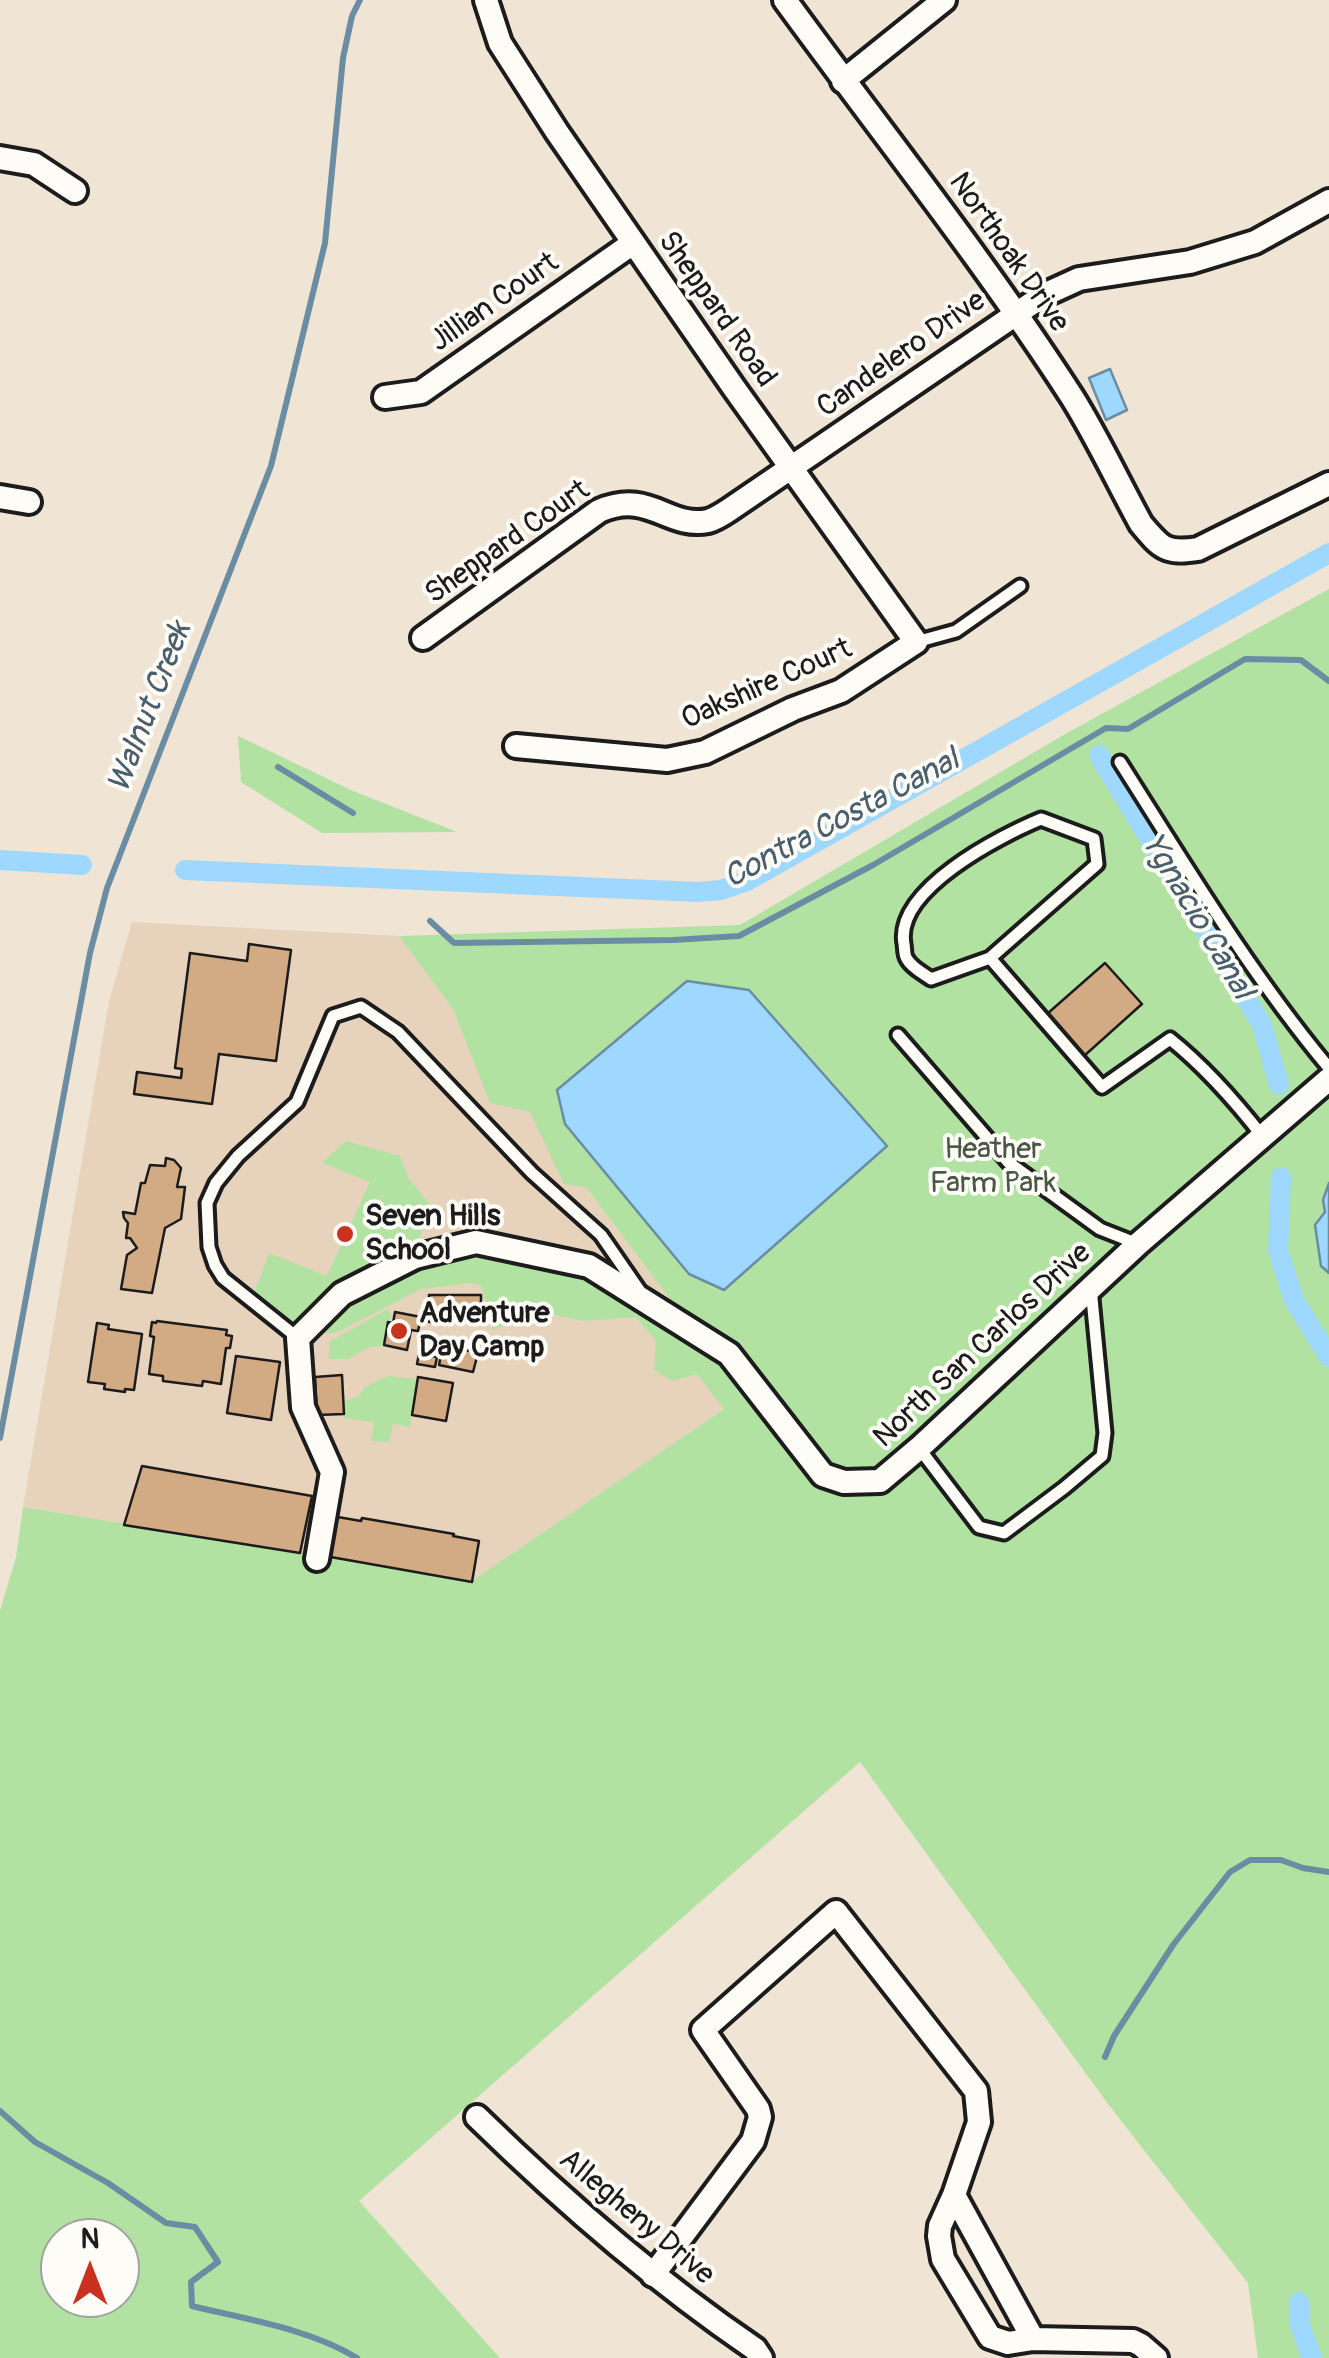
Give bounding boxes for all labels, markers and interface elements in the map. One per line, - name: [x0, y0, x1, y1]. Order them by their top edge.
- street label: Northoak Drive: [940, 166, 1076, 340]
- street label: Sheppard Road: [649, 225, 783, 395]
- street label: Jillian Court: [424, 246, 566, 360]
- street label: Candelero Drive: [811, 284, 993, 426]
- street label: Sheppard Court: [419, 473, 597, 613]
- water label: Walnut Creek: [101, 617, 201, 799]
- street label: Oakshire Court: [676, 631, 858, 739]
- water label: Contra Costa Canal: [718, 742, 966, 898]
- water label: Ygnacio Canal: [1132, 827, 1260, 1007]
- park label: Heather Farm Park: [930, 1132, 1056, 1202]
- place label: Seven Hills School: [365, 1199, 500, 1270]
- marker: Seven Hills School: [334, 1223, 356, 1245]
- street label: North San Carlos Drive: [867, 1236, 1099, 1456]
- place label: Adventure Day Camp: [419, 1296, 550, 1366]
- marker: Adventure Day Camp: [388, 1320, 410, 1342]
- street label: Allegheny Drive: [551, 2143, 721, 2293]
- north arrow: [40, 2218, 140, 2318]
- text: N: [81, 2222, 99, 2257]

